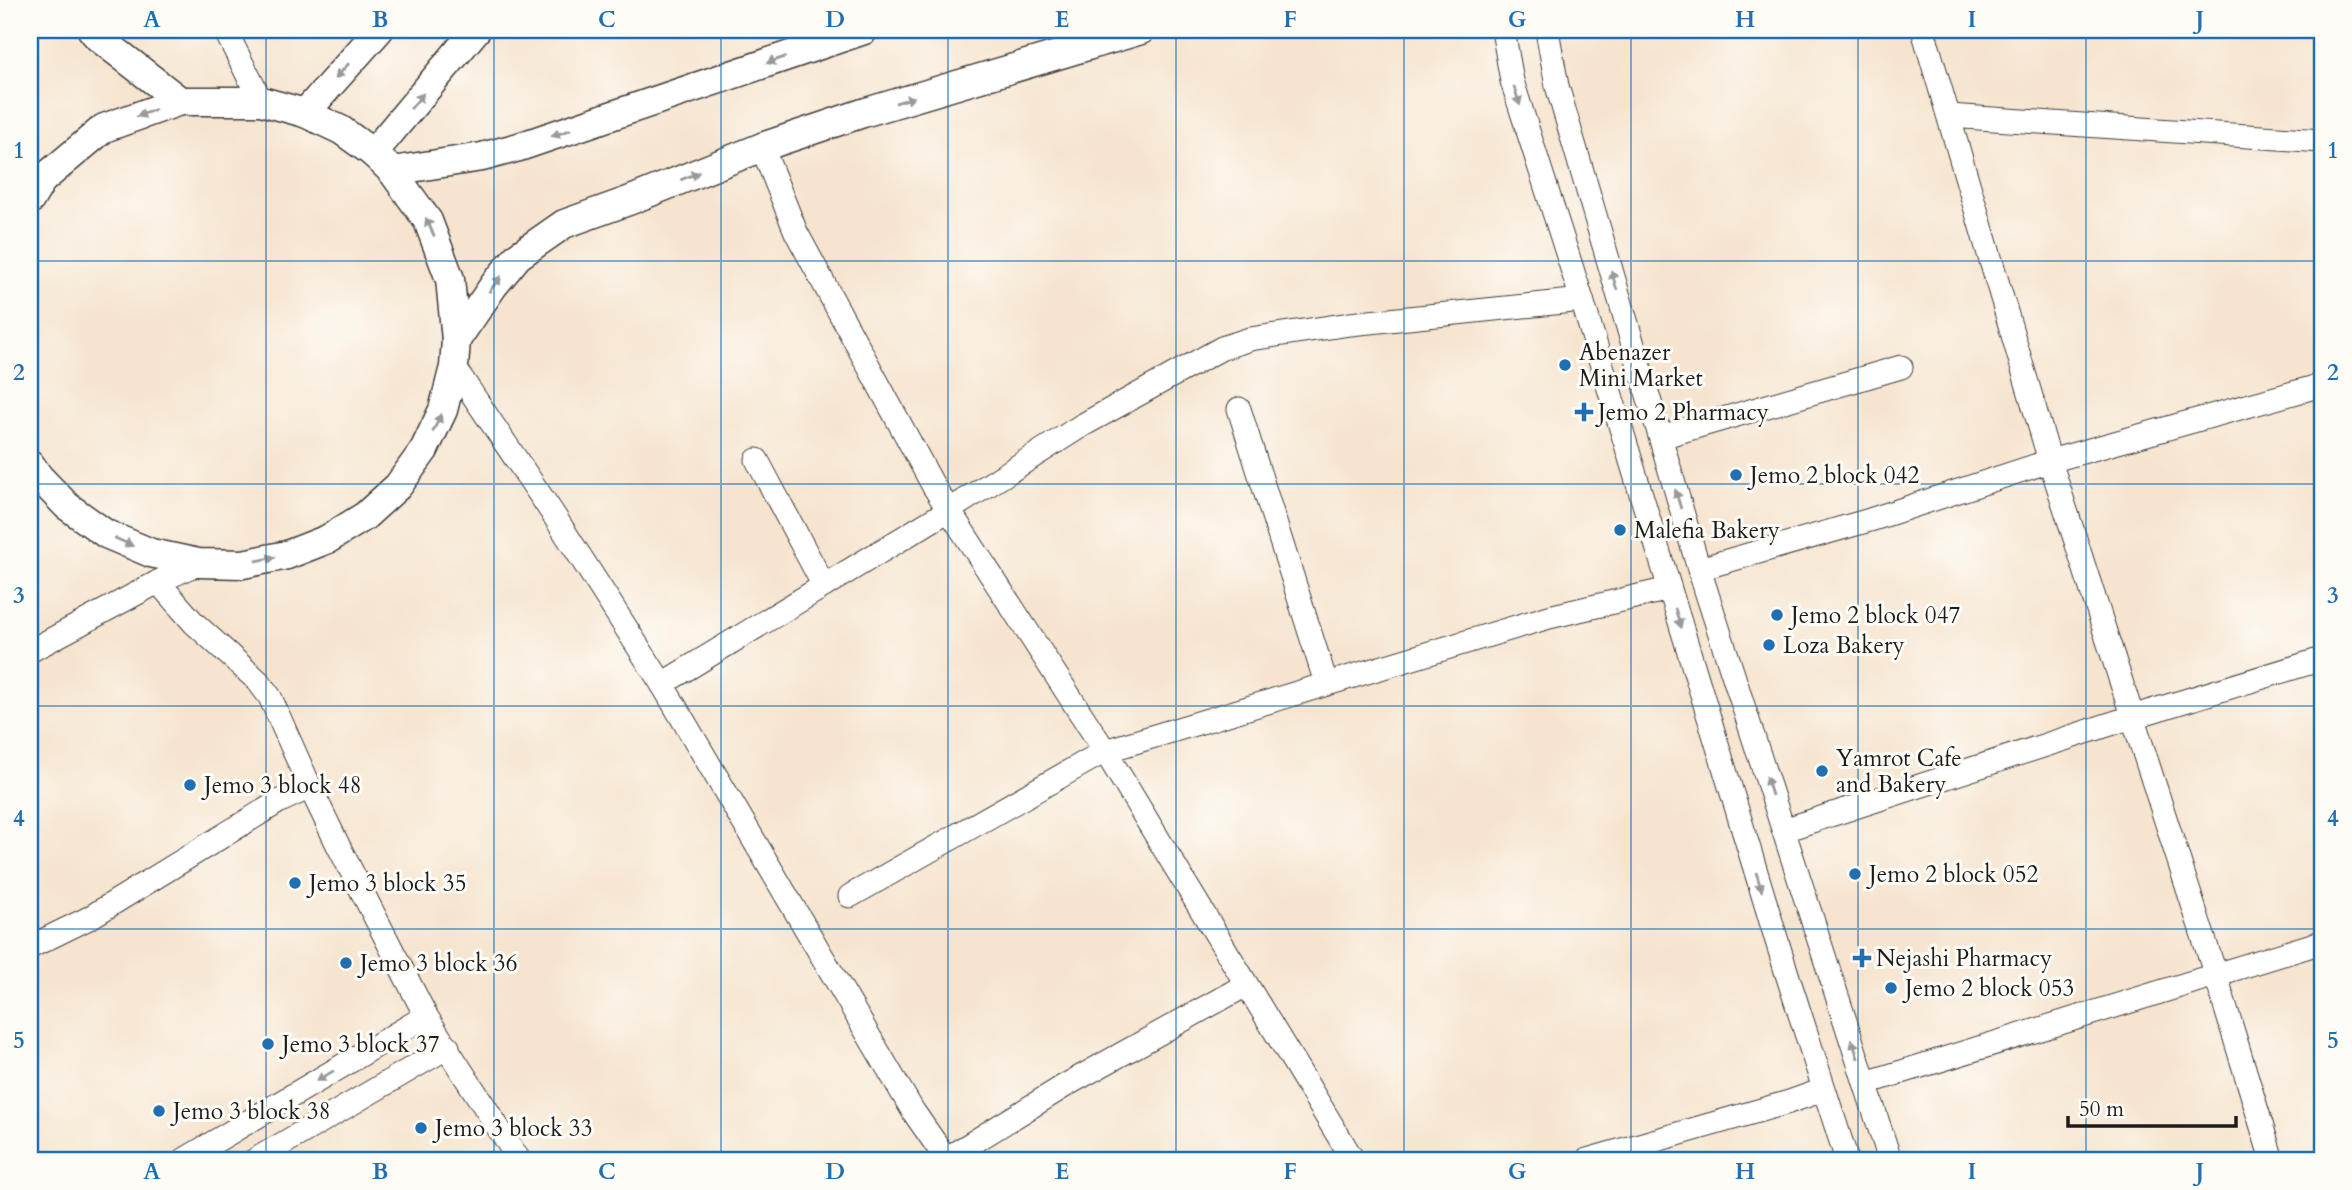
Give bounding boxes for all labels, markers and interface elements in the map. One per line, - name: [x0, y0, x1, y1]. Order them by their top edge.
- text: A: [143, 4, 161, 35]
- text: B: [372, 4, 388, 35]
- text: C: [598, 4, 616, 35]
- text: D: [825, 4, 845, 35]
- text: E: [1055, 4, 1069, 35]
- text: F: [1283, 4, 1297, 35]
- text: G: [1508, 4, 1527, 35]
- text: H: [1735, 4, 1755, 35]
- text: I: [1968, 4, 1976, 35]
- text: J: [2193, 4, 2204, 35]
- one-way arrow: [765, 55, 786, 65]
- one-way arrow: [335, 63, 350, 80]
- one-way arrow: [1512, 86, 1523, 107]
- one-way arrow: [409, 92, 424, 109]
- one-way arrow: [895, 95, 916, 105]
- one-way arrow: [135, 108, 156, 119]
- one-way arrow: [550, 128, 571, 139]
- text: 1: [13, 135, 25, 166]
- text: 1: [2327, 135, 2339, 166]
- one-way arrow: [680, 170, 701, 181]
- one-way arrow: [424, 217, 436, 237]
- one-way arrow: [1609, 270, 1619, 291]
- one-way arrow: [488, 275, 502, 293]
- place label: Abenazer Mini Market: [1579, 337, 1703, 394]
- text: 2: [13, 357, 25, 388]
- marker: Abenazer Mini Market: [1557, 357, 1573, 373]
- text: 2: [2327, 357, 2339, 388]
- place label: Jemo 2 Pharmacy: [1595, 397, 1769, 428]
- marker: Jemo 2 Pharmacy: [1576, 404, 1592, 420]
- one-way arrow: [431, 413, 442, 433]
- place label: Jemo 2 block 042: [1747, 460, 1919, 491]
- marker: Jemo 2 block 042: [1728, 467, 1744, 483]
- one-way arrow: [1673, 488, 1683, 509]
- place label: Malefia Bakery: [1634, 515, 1780, 546]
- marker: Malefia Bakery: [1612, 522, 1628, 538]
- one-way arrow: [114, 536, 134, 548]
- one-way arrow: [255, 553, 277, 564]
- text: 3: [13, 580, 25, 611]
- text: 3: [2327, 580, 2339, 611]
- place label: Jemo 2 block 047: [1788, 600, 1960, 631]
- marker: Jemo 2 block 047: [1769, 607, 1785, 623]
- one-way arrow: [1674, 608, 1684, 629]
- place label: Loza Bakery: [1783, 630, 1905, 661]
- marker: Loza Bakery: [1761, 637, 1777, 653]
- place label: Yamrot Cafe and Bakery: [1836, 743, 1962, 800]
- marker: Yamrot Cafe and Bakery: [1814, 763, 1830, 779]
- place label: Jemo 3 block 48: [201, 770, 361, 801]
- one-way arrow: [1764, 775, 1774, 796]
- marker: Jemo 3 block 48: [182, 777, 198, 793]
- text: 4: [13, 803, 25, 834]
- text: 4: [2327, 803, 2339, 834]
- place label: Jemo 2 block 052: [1866, 859, 2038, 890]
- marker: Jemo 2 block 052: [1847, 866, 1863, 882]
- place label: Jemo 3 block 35: [306, 868, 466, 899]
- one-way arrow: [1755, 872, 1765, 893]
- marker: Jemo 3 block 35: [287, 875, 303, 891]
- place label: Nejashi Pharmacy: [1876, 943, 2052, 974]
- place label: Jemo 3 block 36: [357, 948, 517, 979]
- marker: Nejashi Pharmacy: [1854, 950, 1870, 966]
- marker: Jemo 3 block 36: [338, 955, 354, 971]
- place label: Jemo 2 block 053: [1902, 973, 2074, 1004]
- marker: Jemo 2 block 053: [1883, 980, 1899, 996]
- text: 5: [13, 1025, 25, 1056]
- text: 5: [2327, 1025, 2339, 1056]
- place label: Jemo 3 block 37: [279, 1029, 439, 1060]
- marker: Jemo 3 block 37: [260, 1036, 276, 1052]
- one-way arrow: [1849, 1038, 1859, 1059]
- one-way arrow: [316, 1069, 335, 1082]
- scale bar: [2068, 1085, 2236, 1129]
- text: 50 m: [2079, 1095, 2124, 1124]
- place label: Jemo 3 block 38: [170, 1096, 330, 1127]
- marker: Jemo 3 block 38: [151, 1103, 167, 1119]
- place label: Jemo 3 block 33: [432, 1113, 592, 1144]
- marker: Jemo 3 block 33: [413, 1120, 429, 1136]
- text: A: [143, 1156, 161, 1187]
- text: B: [372, 1156, 388, 1187]
- text: C: [598, 1156, 616, 1187]
- text: D: [825, 1156, 845, 1187]
- text: E: [1055, 1156, 1069, 1187]
- text: F: [1283, 1156, 1297, 1187]
- text: G: [1508, 1156, 1527, 1187]
- text: H: [1735, 1156, 1755, 1187]
- text: I: [1968, 1156, 1976, 1187]
- text: J: [2193, 1156, 2204, 1187]

